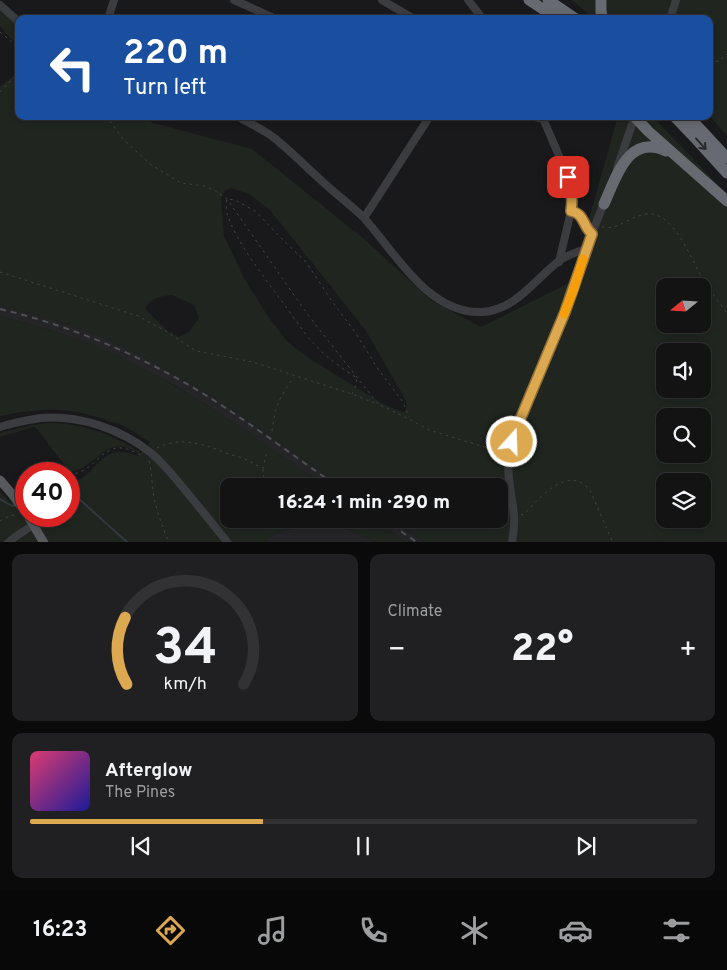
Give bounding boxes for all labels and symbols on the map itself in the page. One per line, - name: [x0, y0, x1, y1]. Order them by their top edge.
- one-way arrow: [695, 138, 707, 151]
- pin: [547, 156, 589, 198]
- north arrow: [656, 278, 711, 332]
- position arrow: [485, 415, 537, 467]
- speed limit sign: 40: [15, 462, 80, 527]

